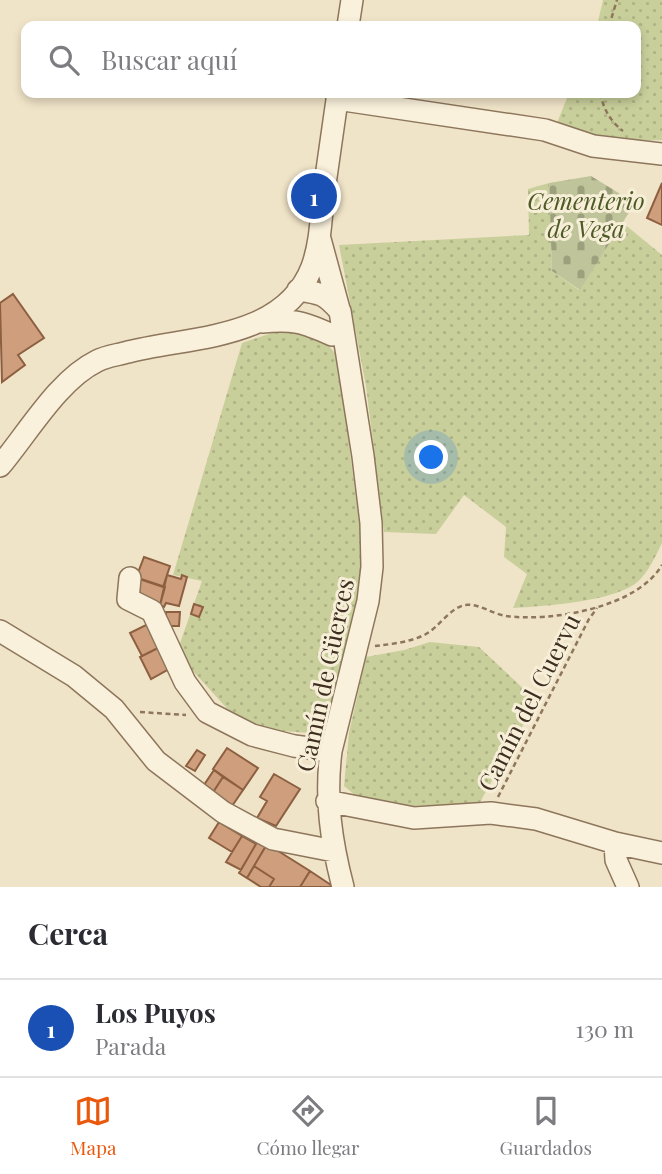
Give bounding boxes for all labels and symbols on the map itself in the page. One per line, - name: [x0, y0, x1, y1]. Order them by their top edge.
- pin: 1: [291, 170, 337, 222]
- park label: Cementerio de Vega: [527, 184, 645, 244]
- your location: [414, 440, 448, 474]
- street label: Camín de Güerces: [288, 575, 360, 775]
- street label: Camín del Cuervu: [469, 608, 587, 796]

